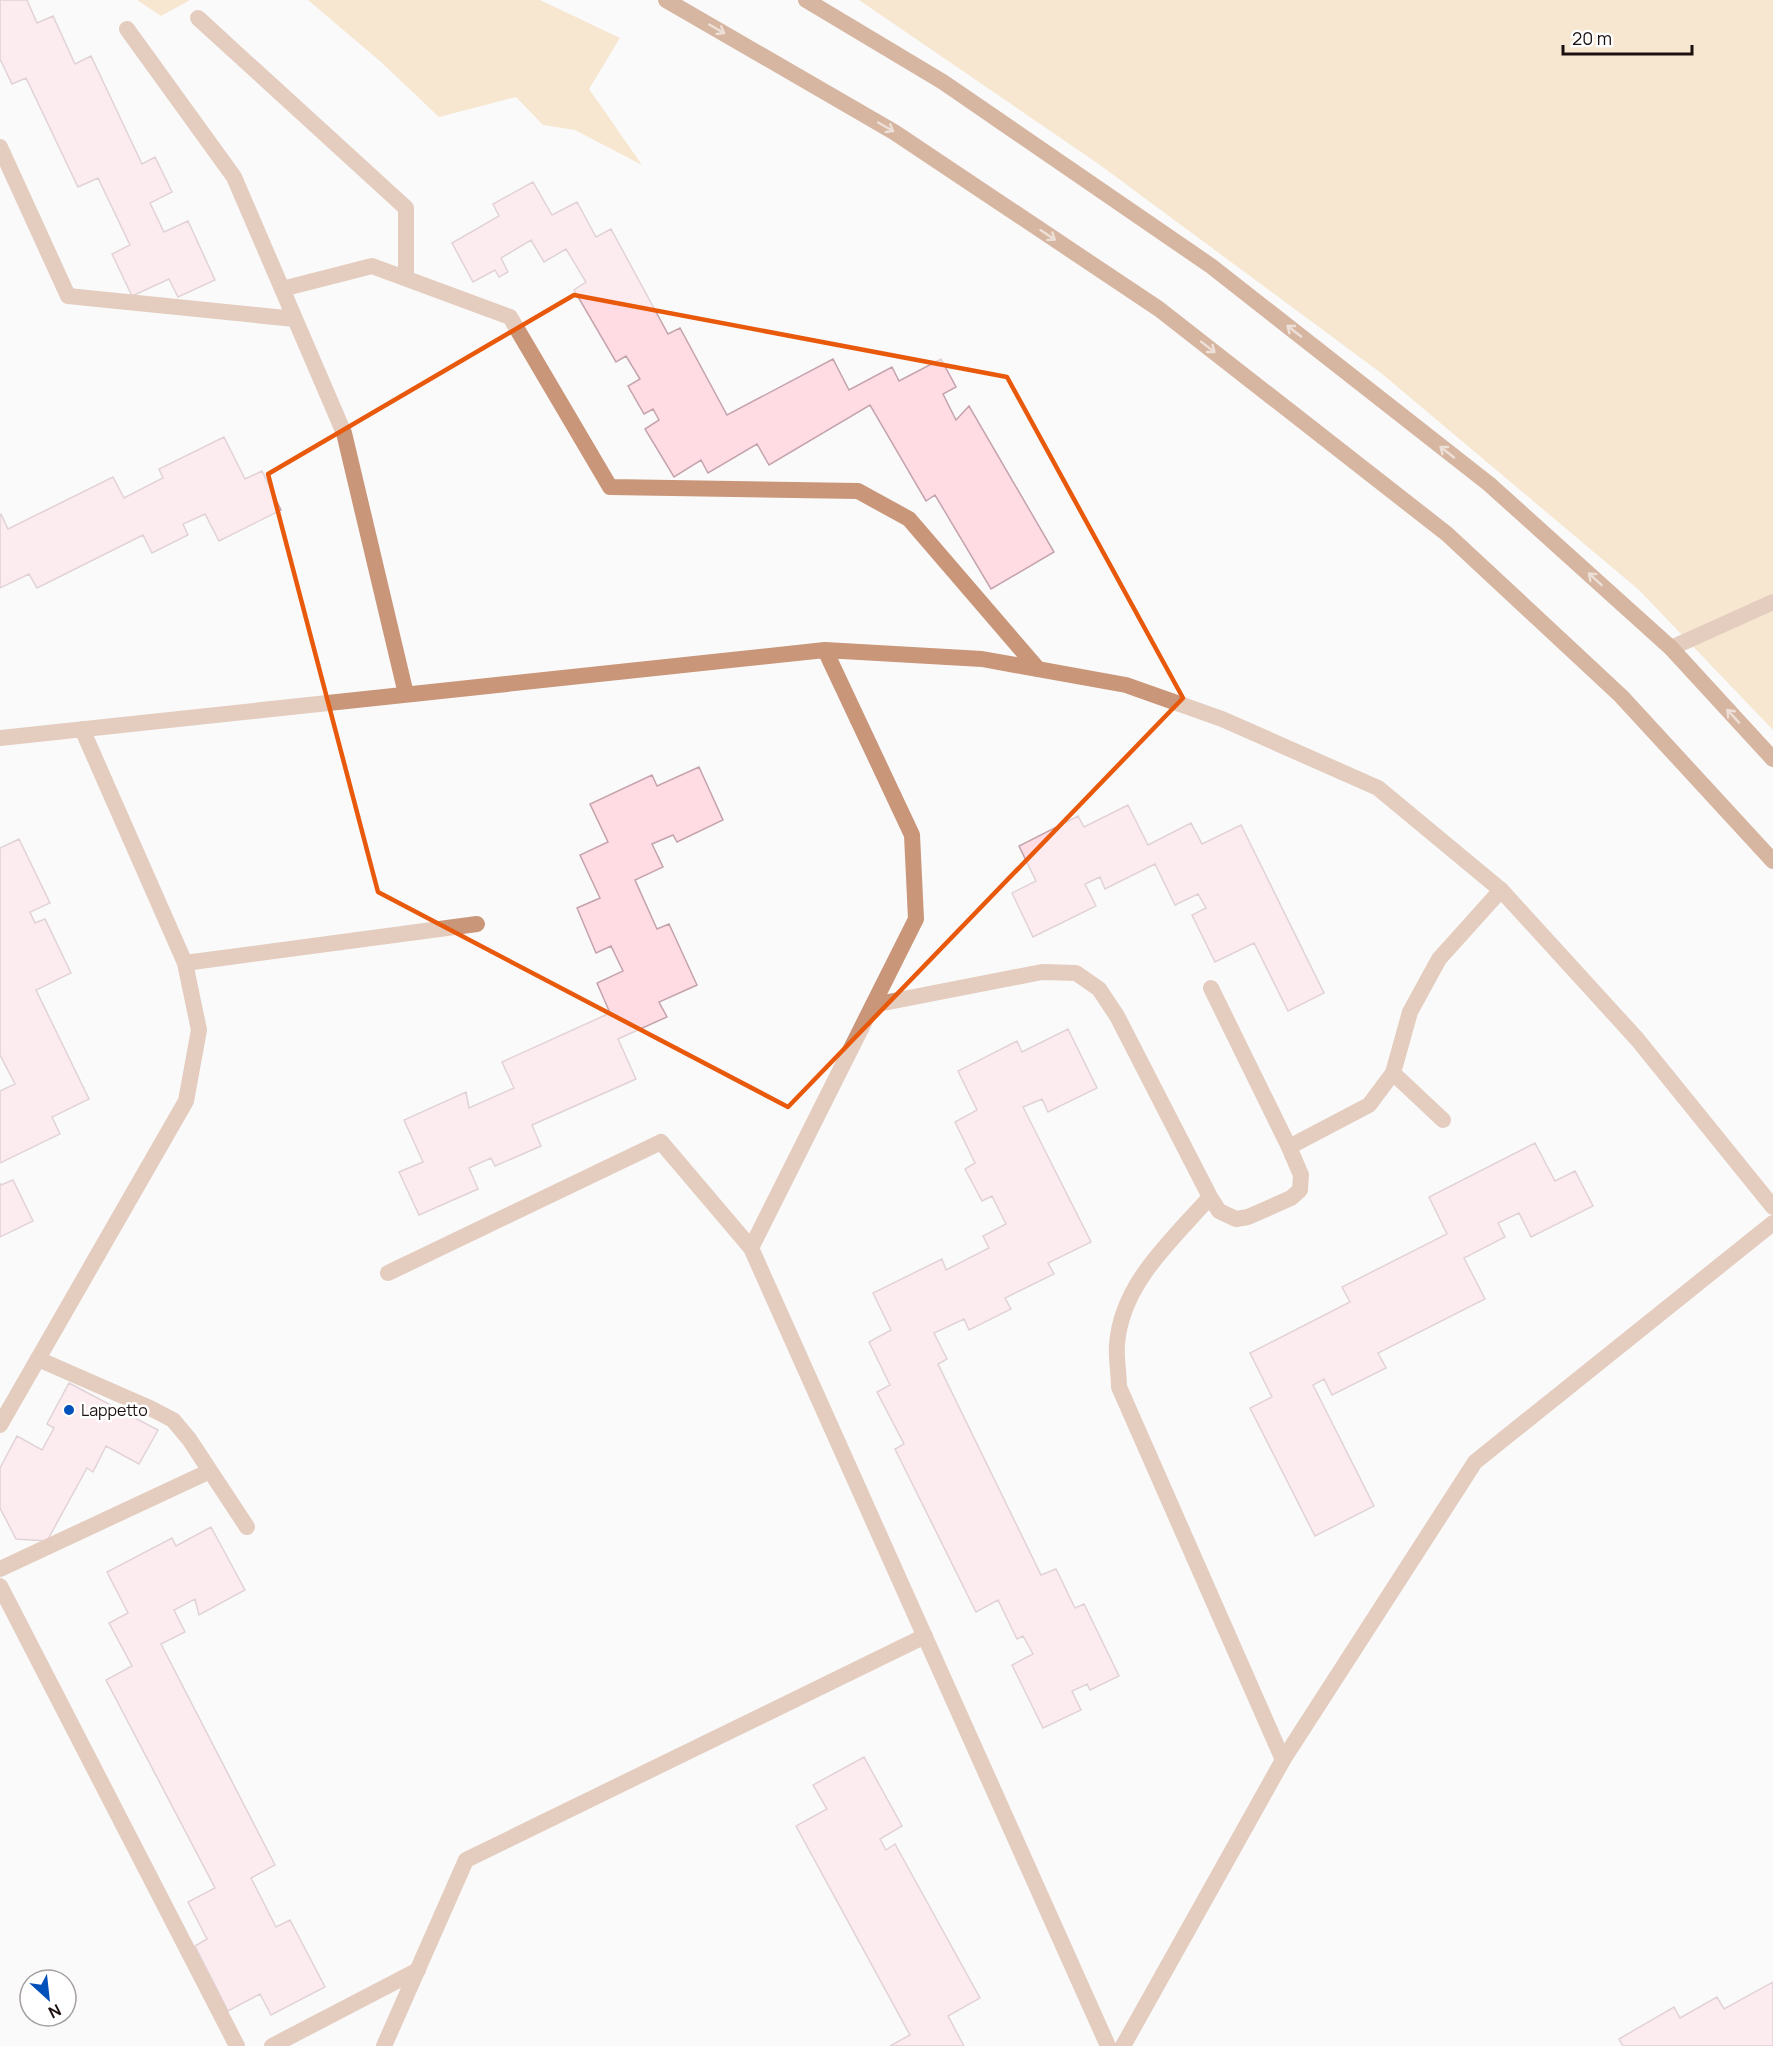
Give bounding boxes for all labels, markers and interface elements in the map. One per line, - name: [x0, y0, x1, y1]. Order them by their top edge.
- scale bar: [1563, 18, 1692, 56]
- one-way arrow: [708, 24, 725, 36]
- text: 20 m: [1572, 26, 1612, 50]
- one-way arrow: [876, 122, 894, 133]
- one-way arrow: [1039, 229, 1056, 241]
- one-way arrow: [1286, 324, 1302, 337]
- one-way arrow: [1199, 340, 1215, 353]
- one-way arrow: [1439, 445, 1455, 458]
- one-way arrow: [1587, 572, 1602, 586]
- one-way arrow: [1726, 708, 1741, 723]
- place label: Lappetto: [81, 1399, 148, 1421]
- marker: Lappetto: [62, 1403, 76, 1417]
- north arrow: [18, 1968, 78, 2028]
- text: N: [45, 1999, 65, 2024]

